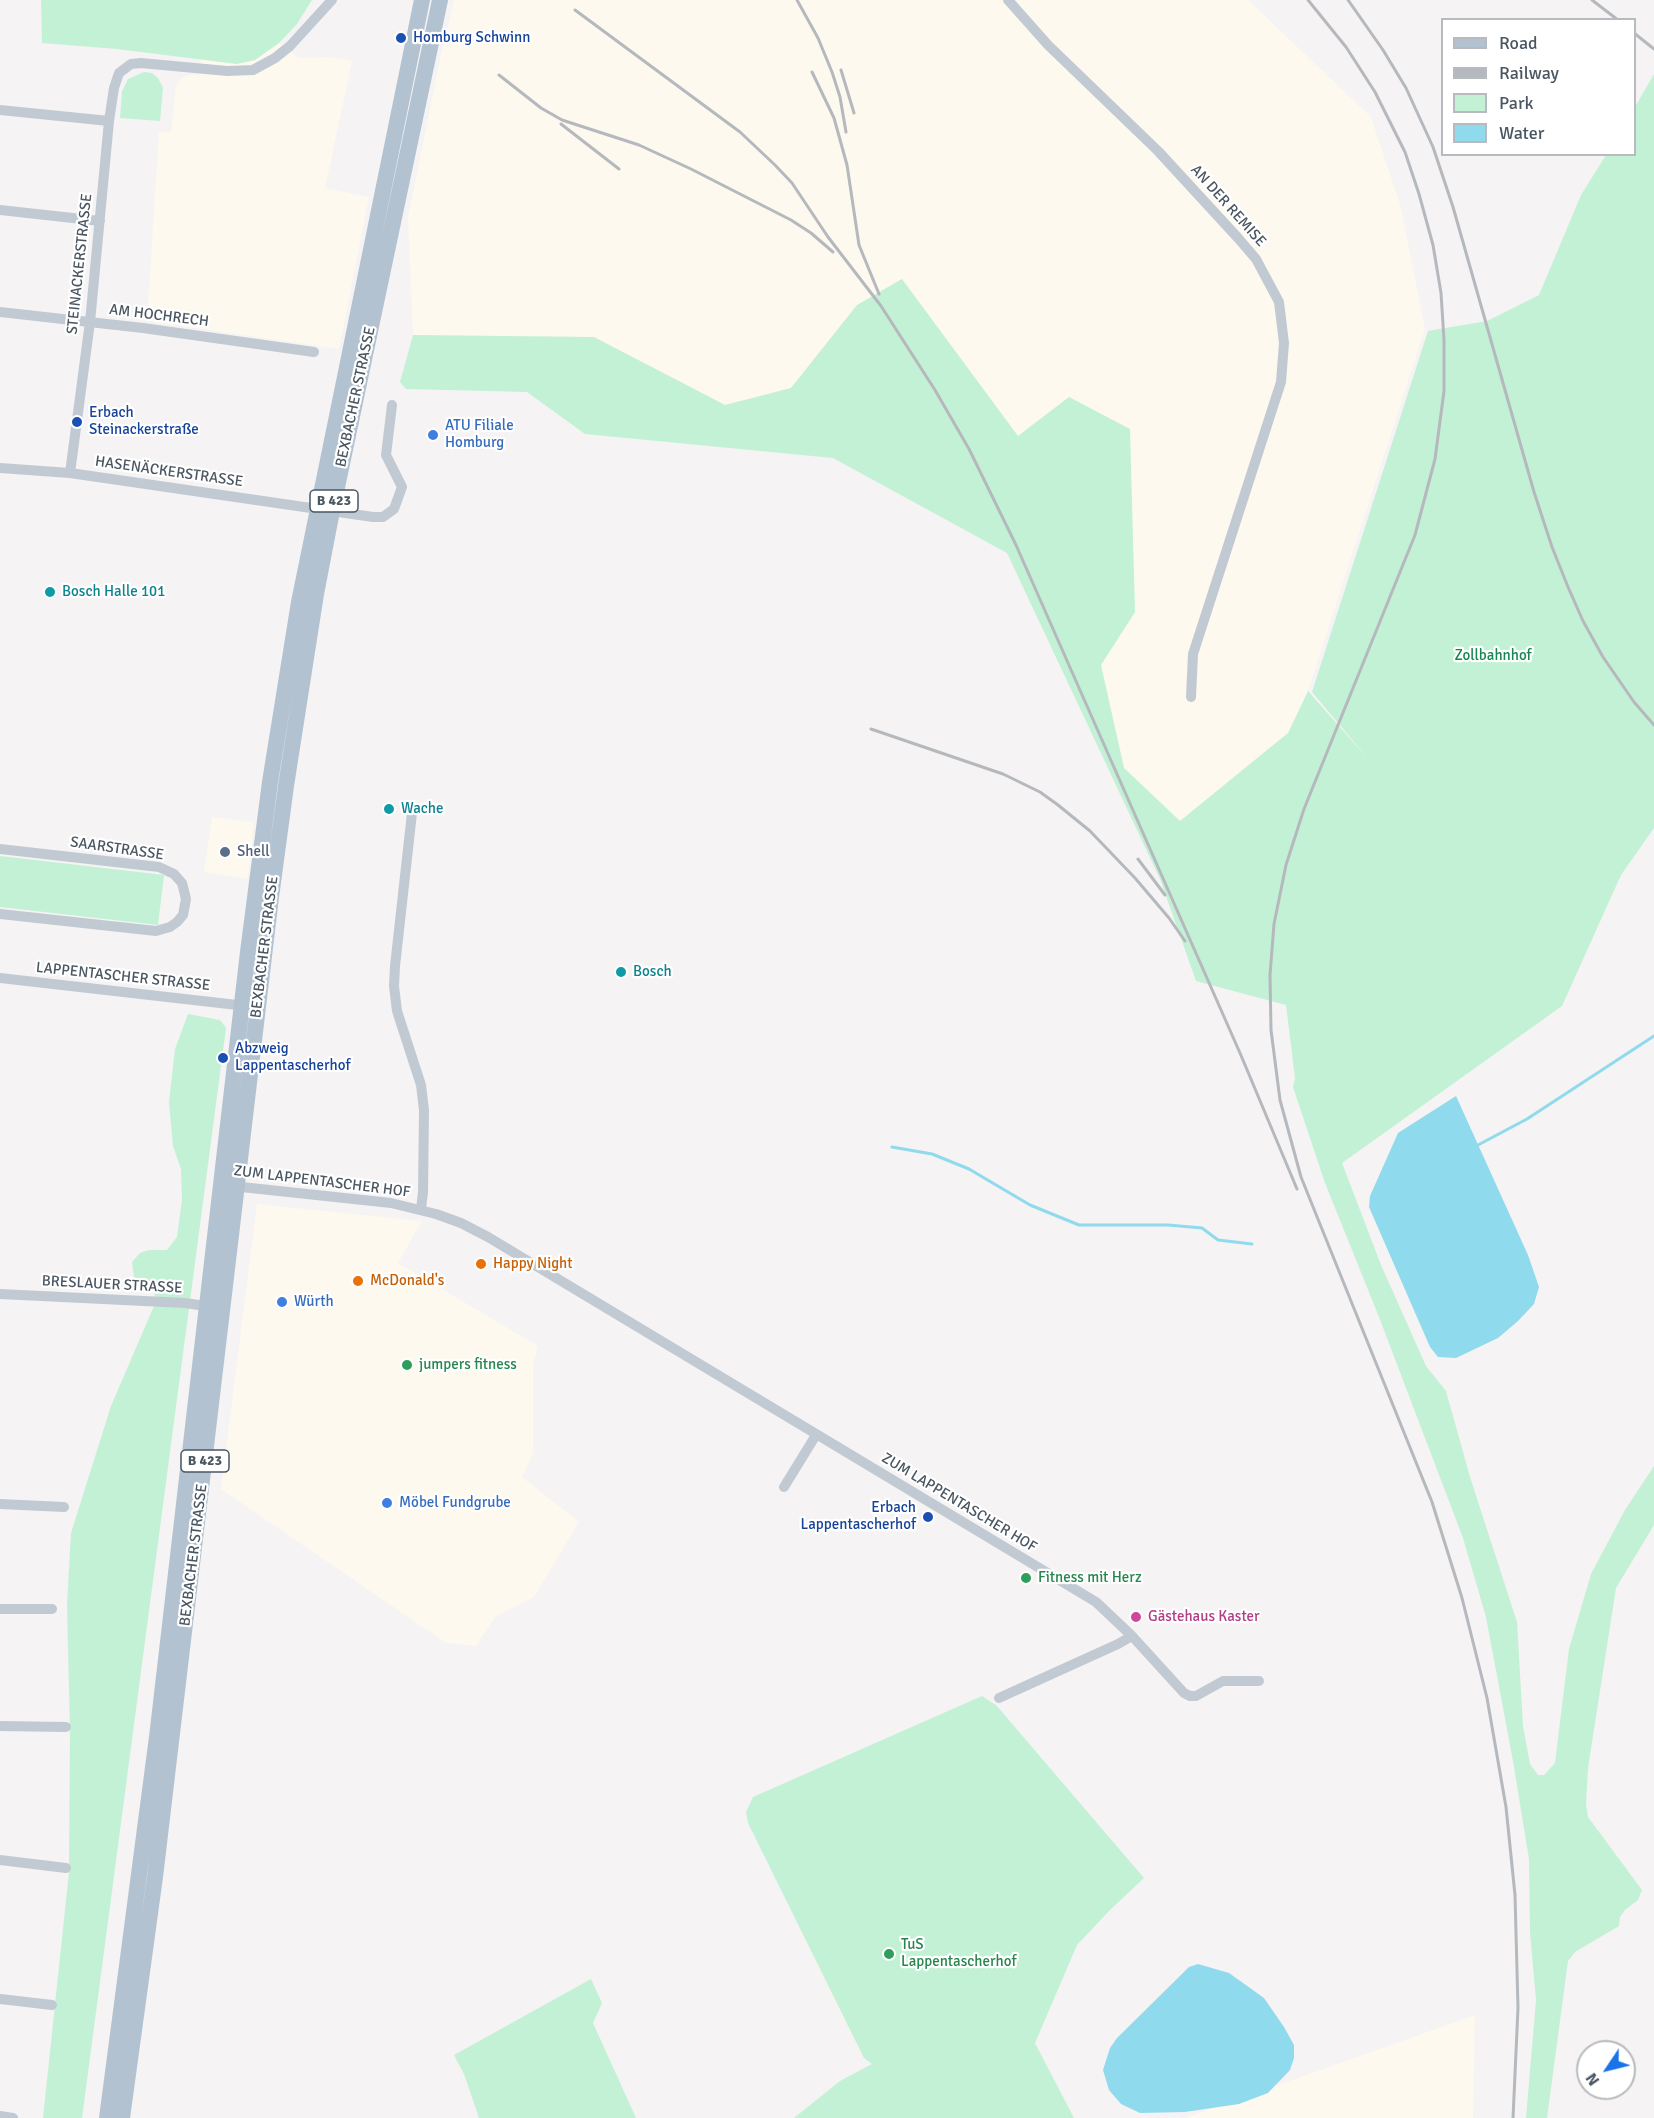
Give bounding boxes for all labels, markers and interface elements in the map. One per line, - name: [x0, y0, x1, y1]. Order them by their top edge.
- legend: [1441, 18, 1636, 156]
- place label: Homburg Schwinn: [413, 29, 530, 47]
- marker: Homburg Schwinn: [394, 31, 408, 45]
- text: Road: [1499, 32, 1538, 54]
- text: Railway: [1499, 62, 1559, 84]
- text: Park: [1499, 92, 1534, 114]
- text: Water: [1499, 122, 1544, 144]
- street label: AN DER REMISE: [1187, 161, 1269, 251]
- street label: STEINACKERSTRASSE: [64, 193, 96, 335]
- street label: AM HOCHRECH: [108, 301, 210, 331]
- street label: BEXBACHER STRASSE: [332, 325, 380, 469]
- place label: Erbach Steinackerstraße: [89, 404, 199, 439]
- marker: Erbach Steinackerstraße: [70, 415, 84, 429]
- place label: ATU Filiale Homburg: [445, 417, 514, 452]
- marker: ATU Filiale Homburg: [426, 428, 440, 442]
- street label: HASENÄCKERSTRASSE: [94, 453, 244, 491]
- road number: B 423: [310, 490, 358, 512]
- place label: Bosch Halle 101: [62, 583, 165, 601]
- marker: Bosch Halle 101: [43, 585, 57, 599]
- park label: Zollbahnhof: [1454, 647, 1532, 665]
- place label: Wache: [401, 800, 443, 818]
- marker: Wache: [382, 802, 396, 816]
- street label: SAARSTRASSE: [69, 834, 165, 864]
- place label: Shell: [237, 843, 270, 861]
- marker: Shell: [218, 845, 232, 859]
- street label: BEXBACHER STRASSE: [247, 875, 283, 1019]
- street label: LAPPENTASCHER STRASSE: [35, 959, 211, 995]
- place label: Bosch: [633, 963, 672, 981]
- marker: Bosch: [614, 965, 628, 979]
- place label: Abzweig Lappentascherhof: [235, 1040, 350, 1075]
- marker: Abzweig Lappentascherhof: [216, 1051, 230, 1065]
- street label: ZUM LAPPENTASCHER HOF: [233, 1162, 411, 1202]
- place label: Happy Night: [493, 1255, 573, 1273]
- marker: Happy Night: [474, 1257, 488, 1271]
- street label: BRESLAUER STRASSE: [41, 1272, 183, 1298]
- place label: McDonald's: [370, 1272, 444, 1290]
- marker: McDonald's: [351, 1274, 365, 1288]
- place label: Würth: [294, 1293, 334, 1311]
- marker: Würth: [275, 1295, 289, 1309]
- place label: jumpers fitness: [419, 1356, 517, 1374]
- marker: jumpers fitness: [400, 1358, 414, 1372]
- street label: ZUM LAPPENTASCHER HOF: [878, 1449, 1040, 1557]
- road number: B 423: [181, 1450, 229, 1472]
- street label: BEXBACHER STRASSE: [176, 1483, 212, 1627]
- place label: Möbel Fundgrube: [399, 1494, 511, 1512]
- marker: Möbel Fundgrube: [380, 1496, 394, 1510]
- place label: Erbach Lappentascherhof: [801, 1499, 916, 1534]
- marker: Erbach Lappentascherhof: [921, 1510, 935, 1524]
- place label: Fitness mit Herz: [1038, 1569, 1142, 1587]
- marker: Fitness mit Herz: [1019, 1571, 1033, 1585]
- place label: Gästehaus Kaster: [1148, 1608, 1260, 1626]
- marker: Gästehaus Kaster: [1129, 1610, 1143, 1624]
- place label: TuS Lappentascherhof: [901, 1936, 1016, 1971]
- marker: TuS Lappentascherhof: [882, 1947, 896, 1961]
- north arrow: [1576, 2040, 1636, 2100]
- text: N: [1582, 2069, 1604, 2089]

